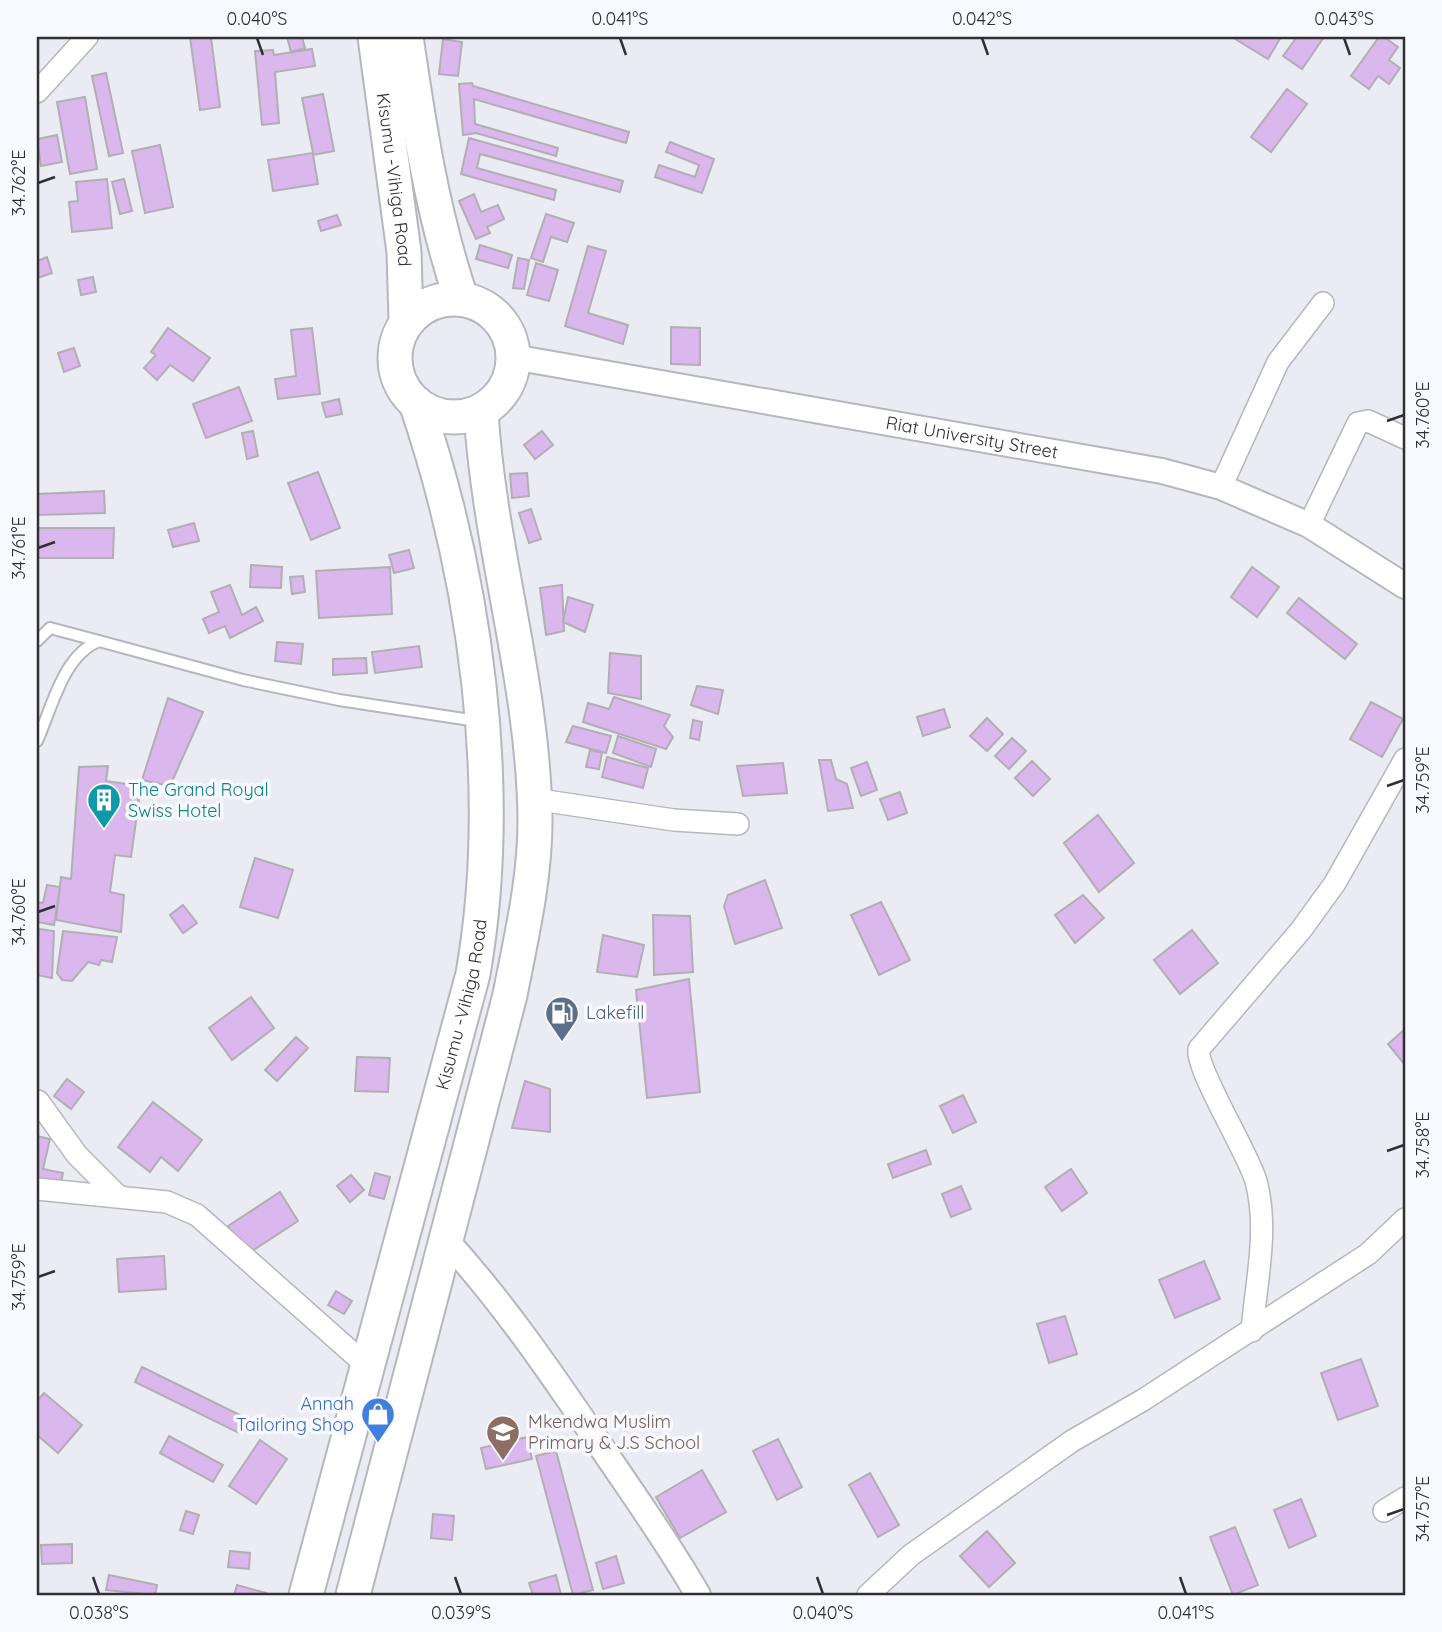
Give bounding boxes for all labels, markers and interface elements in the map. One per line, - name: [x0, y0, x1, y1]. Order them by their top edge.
- text: 0.040°S: [227, 7, 287, 30]
- text: 0.041°S: [592, 7, 648, 30]
- text: 0.042°S: [952, 7, 1012, 30]
- text: 0.043°S: [1314, 7, 1374, 30]
- street label: Kisumu -Vihiga Road: [372, 91, 416, 267]
- text: 34.762°E: [7, 150, 30, 216]
- text: 34.760°E: [1411, 381, 1434, 449]
- street label: Riat University Street: [884, 411, 1060, 464]
- text: 34.761°E: [7, 516, 30, 580]
- text: 34.759°E: [1411, 746, 1434, 814]
- place label: The Grand Royal Swiss Hotel: [128, 778, 269, 822]
- building icon: The Grand Royal Swiss Hotel: [85, 781, 123, 830]
- text: 34.760°E: [7, 878, 30, 946]
- street label: Kisumu -Vihiga Road: [430, 918, 492, 1092]
- fuel station icon: Lakefill: [543, 994, 581, 1043]
- place label: Lakefill: [586, 1001, 644, 1024]
- text: 34.758°E: [1411, 1111, 1434, 1179]
- text: 34.759°E: [7, 1243, 30, 1311]
- place label: Annah Tailoring Shop: [236, 1392, 354, 1436]
- shop icon: Annah Tailoring Shop: [359, 1395, 397, 1444]
- place label: Mkendwa Muslim Primary & J.S School: [528, 1410, 700, 1454]
- school or university icon: Mkendwa Muslim Primary & J.S School: [484, 1413, 522, 1462]
- text: 34.757°E: [1411, 1476, 1434, 1542]
- text: 0.038°S: [69, 1601, 129, 1624]
- text: 0.039°S: [431, 1601, 491, 1624]
- text: 0.040°S: [793, 1601, 853, 1624]
- text: 0.041°S: [1158, 1601, 1214, 1624]

